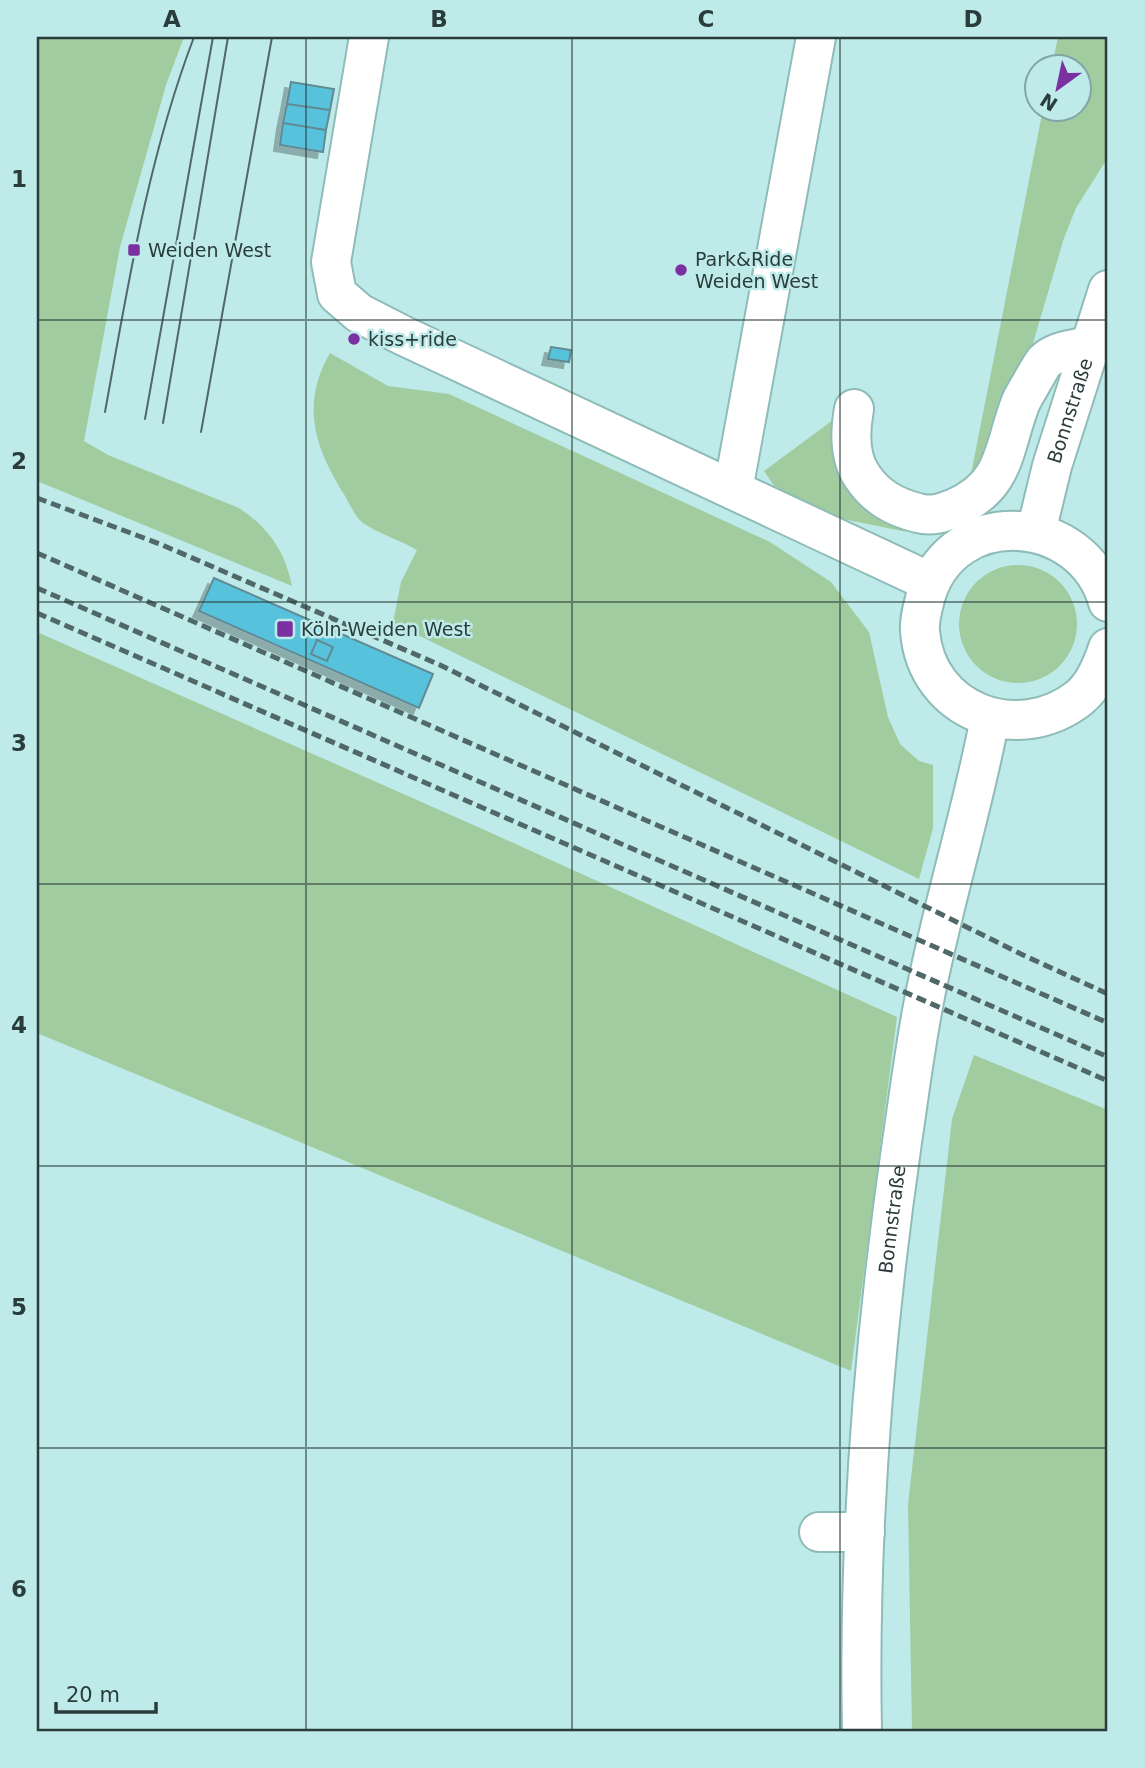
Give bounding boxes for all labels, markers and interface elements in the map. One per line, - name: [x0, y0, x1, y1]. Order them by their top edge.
- text: A: [163, 6, 181, 32]
- text: B: [430, 6, 448, 32]
- text: C: [698, 6, 714, 32]
- text: D: [963, 6, 983, 32]
- north arrow: [1023, 52, 1092, 122]
- text: N: [1036, 89, 1061, 116]
- text: 1: [11, 166, 27, 192]
- place label: Weiden West: [148, 239, 271, 261]
- marker: Weiden West: [126, 242, 142, 258]
- place label: Park&Ride Weiden West: [695, 248, 818, 292]
- marker: Park&Ride Weiden West: [673, 262, 689, 278]
- place label: kiss+ride: [368, 328, 457, 350]
- marker: kiss+ride: [346, 331, 362, 347]
- street label: Bonnstraße: [1043, 355, 1097, 466]
- text: 2: [11, 448, 27, 474]
- place label: Köln-Weiden West: [301, 618, 471, 640]
- marker: Köln-Weiden West: [275, 619, 295, 639]
- text: 3: [11, 730, 27, 756]
- text: 4: [11, 1012, 27, 1038]
- street label: Bonnstraße: [874, 1164, 910, 1275]
- text: 5: [11, 1294, 27, 1320]
- text: 6: [11, 1576, 27, 1602]
- scale bar: [56, 1670, 156, 1714]
- text: 20 m: [66, 1683, 120, 1707]

